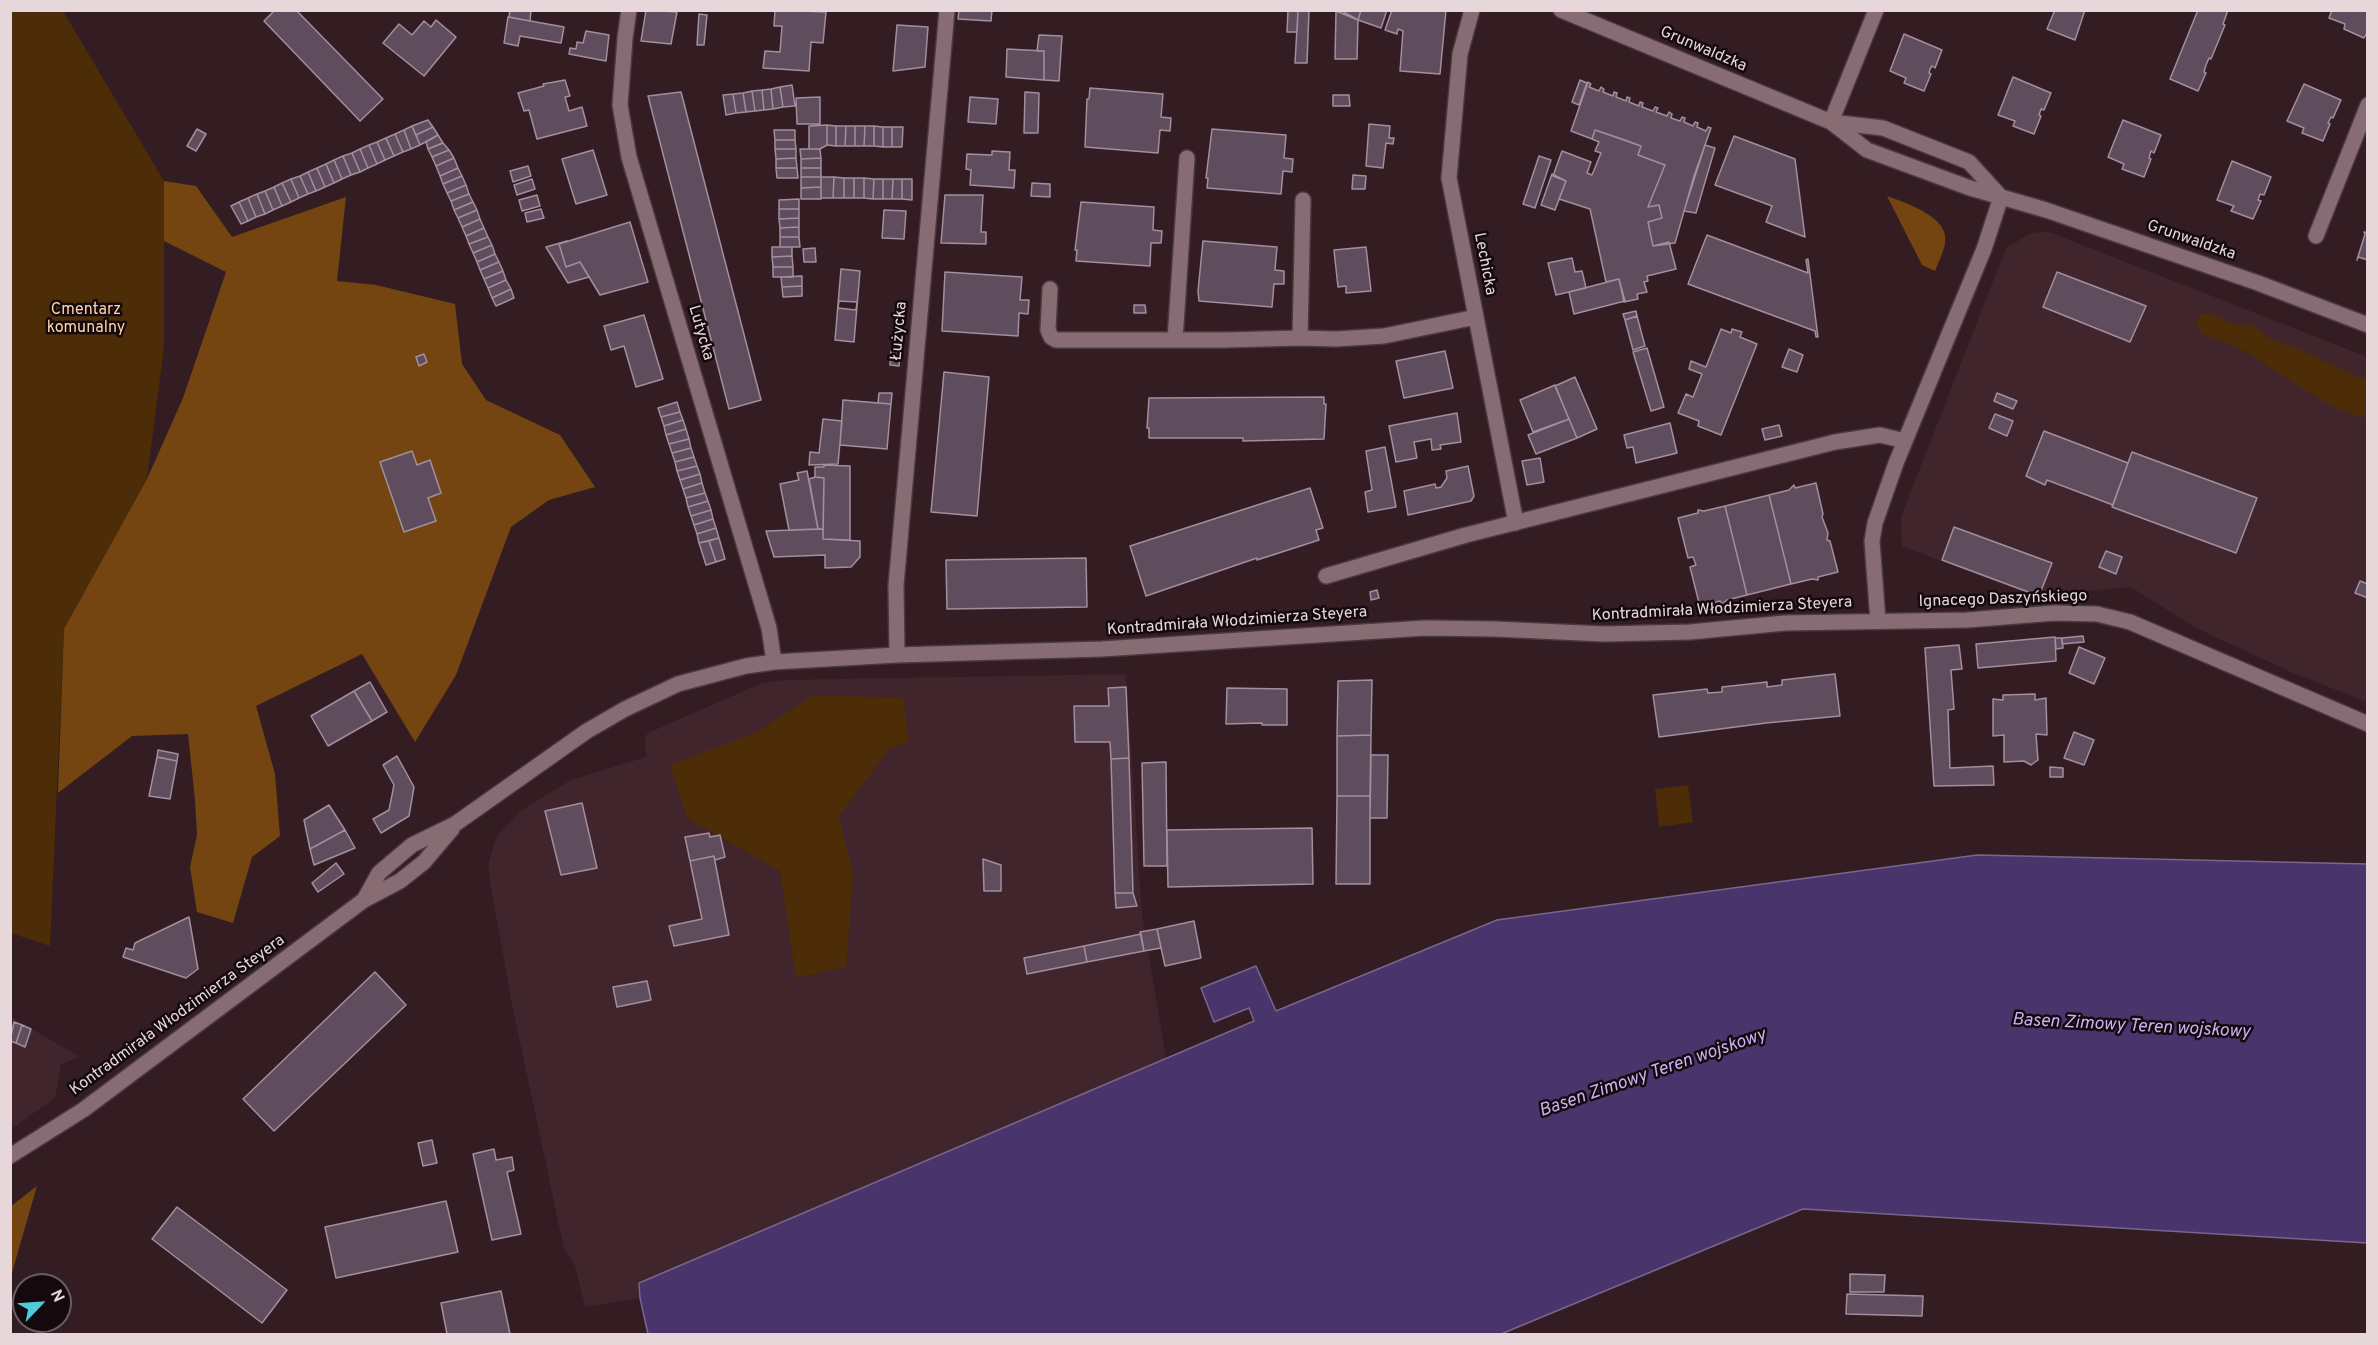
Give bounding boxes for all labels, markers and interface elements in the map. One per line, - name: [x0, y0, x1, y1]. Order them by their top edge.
- street label: Grunwaldzka: [1657, 23, 1749, 77]
- street label: Grunwaldzka: [2144, 217, 2238, 265]
- street label: Lechicka: [1469, 231, 1499, 297]
- park label: Cmentarz komunalny: [47, 301, 125, 339]
- street label: Łużycka: [888, 301, 912, 361]
- street label: Lutycka: [683, 303, 717, 363]
- street label: Ignacego Daszyńskiego: [1918, 587, 2088, 613]
- street label: Kontradmirała Włodzimierza Steyera: [1591, 594, 1853, 626]
- street label: Kontradmirała Włodzimierza Steyera: [1106, 603, 1368, 641]
- street label: Kontradmirała Włodzimierza Steyera: [67, 932, 289, 1100]
- water label: Basen Zimowy Teren wojskowy: [2011, 1010, 2251, 1044]
- water label: Basen Zimowy Teren wojskowy: [1537, 1025, 1769, 1123]
- north arrow: [12, 1273, 72, 1333]
- text: N: [45, 1287, 68, 1306]

